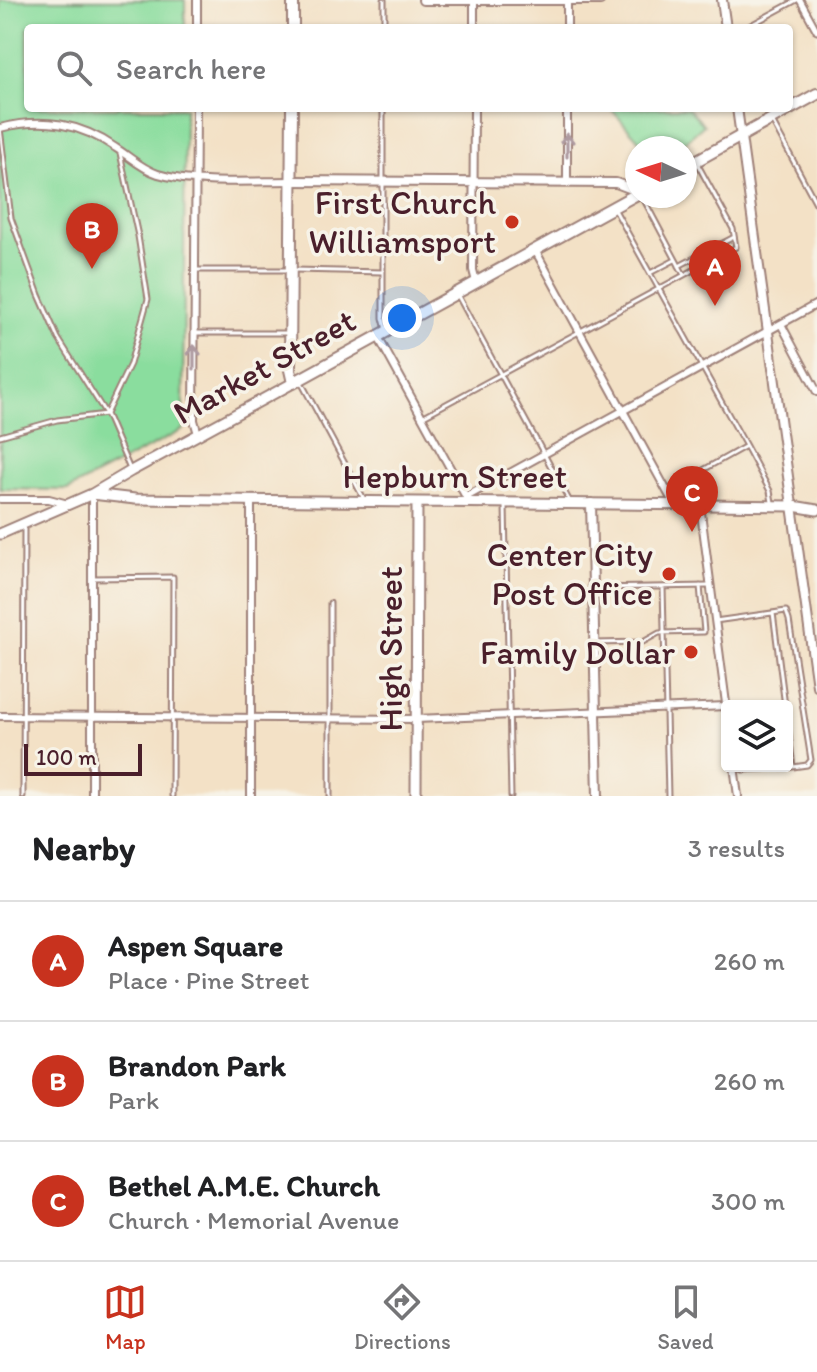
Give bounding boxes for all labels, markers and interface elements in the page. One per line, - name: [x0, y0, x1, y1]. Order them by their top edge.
- search box: [24, 24, 793, 112]
- icon: search: [52, 46, 96, 90]
- text: Search here: [116, 50, 266, 87]
- one-way arrow: [559, 132, 575, 159]
- north arrow: [625, 136, 697, 208]
- place label: First Church Williamsport: [308, 182, 497, 262]
- pin: B: [66, 203, 118, 269]
- marker: First Church Williamsport: [503, 213, 521, 231]
- pin: A: [689, 240, 741, 306]
- your location: [382, 298, 422, 338]
- street label: Market Street: [166, 300, 363, 433]
- one-way arrow: [186, 344, 202, 371]
- street label: Hepburn Street: [343, 456, 567, 497]
- pin: C: [666, 466, 718, 532]
- place label: Center City Post Office: [486, 534, 653, 614]
- marker: Center City Post Office: [660, 565, 678, 583]
- street label: High Street: [370, 566, 411, 732]
- place label: Family Dollar: [480, 632, 675, 673]
- marker: Family Dollar: [682, 643, 700, 661]
- map controls: [721, 700, 793, 772]
- button: layers: [721, 700, 793, 772]
- scale bar: [24, 740, 142, 776]
- text: 100 m: [36, 744, 97, 771]
- text: Nearby: [32, 828, 135, 869]
- text: 3 results: [688, 832, 785, 864]
- text: Aspen Square: [108, 927, 283, 964]
- text: A: [50, 945, 66, 977]
- text: 260 m: [714, 945, 785, 977]
- text: Place · Pine Street: [108, 964, 310, 996]
- text: Brandon Park: [108, 1047, 286, 1084]
- text: B: [50, 1065, 66, 1097]
- text: 260 m: [714, 1065, 785, 1097]
- text: Park: [108, 1084, 159, 1116]
- text: Bethel A.M.E. Church: [108, 1167, 380, 1204]
- text: C: [50, 1185, 66, 1217]
- text: 300 m: [711, 1185, 785, 1217]
- text: Church · Memorial Avenue: [108, 1204, 399, 1236]
- tab: Map: [103, 1280, 147, 1355]
- tab: Directions: [354, 1280, 451, 1355]
- tab: Saved: [657, 1280, 714, 1355]

